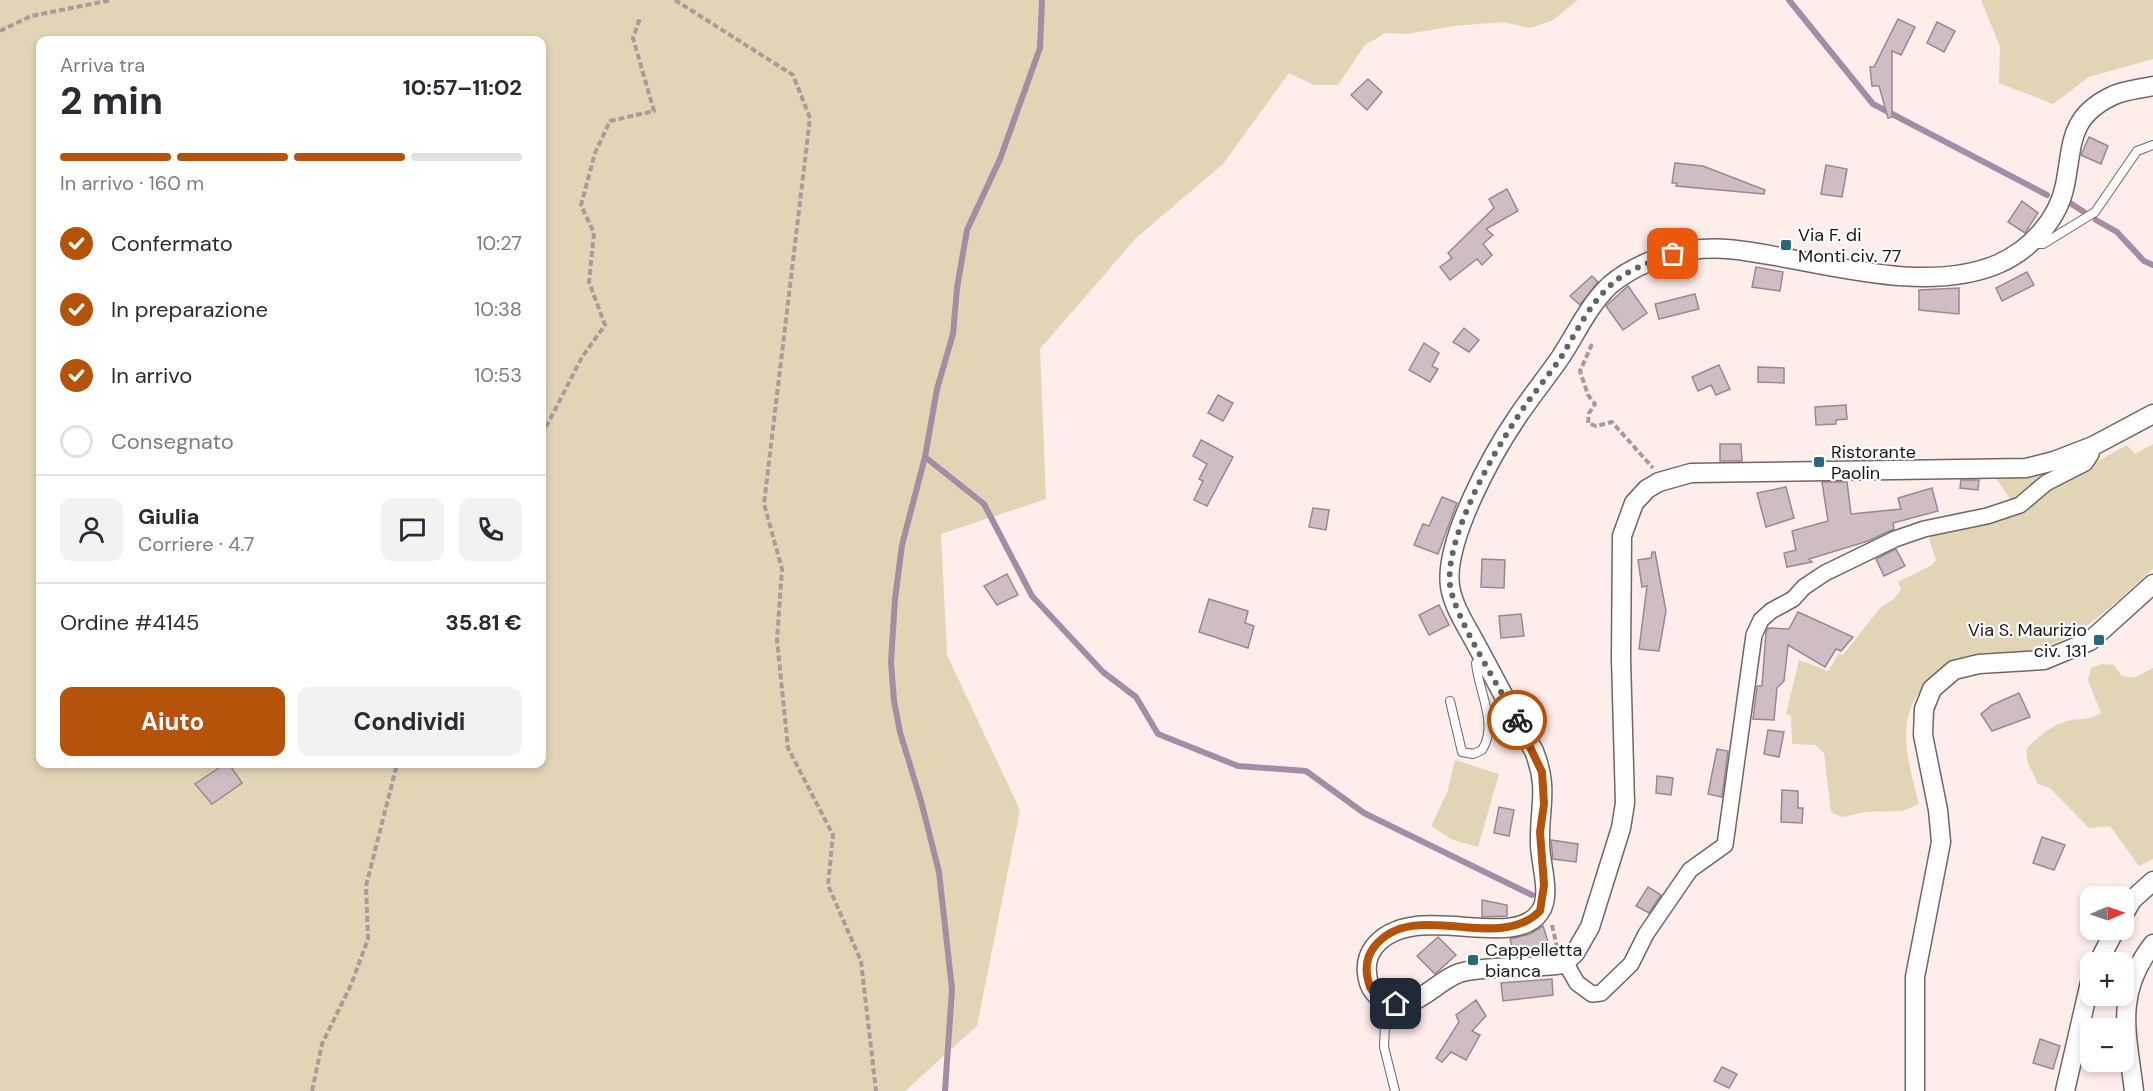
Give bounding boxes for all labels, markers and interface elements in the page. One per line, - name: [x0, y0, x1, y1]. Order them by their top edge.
- text: Arriva tra: [60, 52, 145, 78]
- text: 10:57–11:02: [403, 73, 522, 102]
- text: 2 min: [60, 75, 163, 126]
- text: In arrivo · 160 m: [60, 170, 204, 196]
- place label: Via F. di Monti civ. 77: [1798, 223, 1901, 268]
- icon: check: [60, 227, 93, 260]
- pin: [1647, 228, 1698, 279]
- text: Confermato: [111, 229, 233, 258]
- text: 10:27: [476, 230, 522, 256]
- icon: bag: [1656, 237, 1689, 270]
- marker: Via F. di Monti civ. 77: [1779, 238, 1793, 252]
- icon: check: [60, 293, 93, 326]
- text: In preparazione: [111, 295, 268, 324]
- text: 10:38: [474, 296, 522, 322]
- icon: check: [60, 359, 93, 392]
- text: In arrivo: [111, 361, 192, 390]
- text: 10:53: [474, 362, 522, 388]
- text: Consegnato: [111, 427, 234, 456]
- place label: Ristorante Paolin: [1831, 440, 1916, 485]
- marker: Ristorante Paolin: [1812, 455, 1826, 469]
- button: person: [60, 498, 123, 561]
- button: chat: [381, 498, 444, 561]
- button: phone: [459, 498, 522, 561]
- text: Giulia: [138, 502, 200, 531]
- text: Corriere · 4.7: [138, 531, 254, 557]
- text: Ordine #4145: [60, 608, 199, 637]
- text: 35.81 €: [445, 608, 522, 637]
- place label: Via S. Maurizio civ. 131: [1968, 618, 2087, 663]
- marker: Via S. Maurizio civ. 131: [2092, 633, 2106, 647]
- button: Aiuto: [60, 687, 285, 756]
- button: Condividi: [297, 687, 522, 756]
- courier: [1487, 690, 1547, 750]
- icon: bike: [1501, 704, 1534, 737]
- north arrow: [2080, 886, 2134, 940]
- map controls: [2080, 886, 2134, 1072]
- place label: Cappelletta bianca: [1485, 938, 1582, 983]
- button: +: [2080, 952, 2134, 1006]
- marker: Cappelletta bianca: [1466, 953, 1480, 967]
- pin: [1370, 978, 1421, 1029]
- icon: home: [1379, 987, 1412, 1020]
- button: −: [2080, 1018, 2134, 1072]

